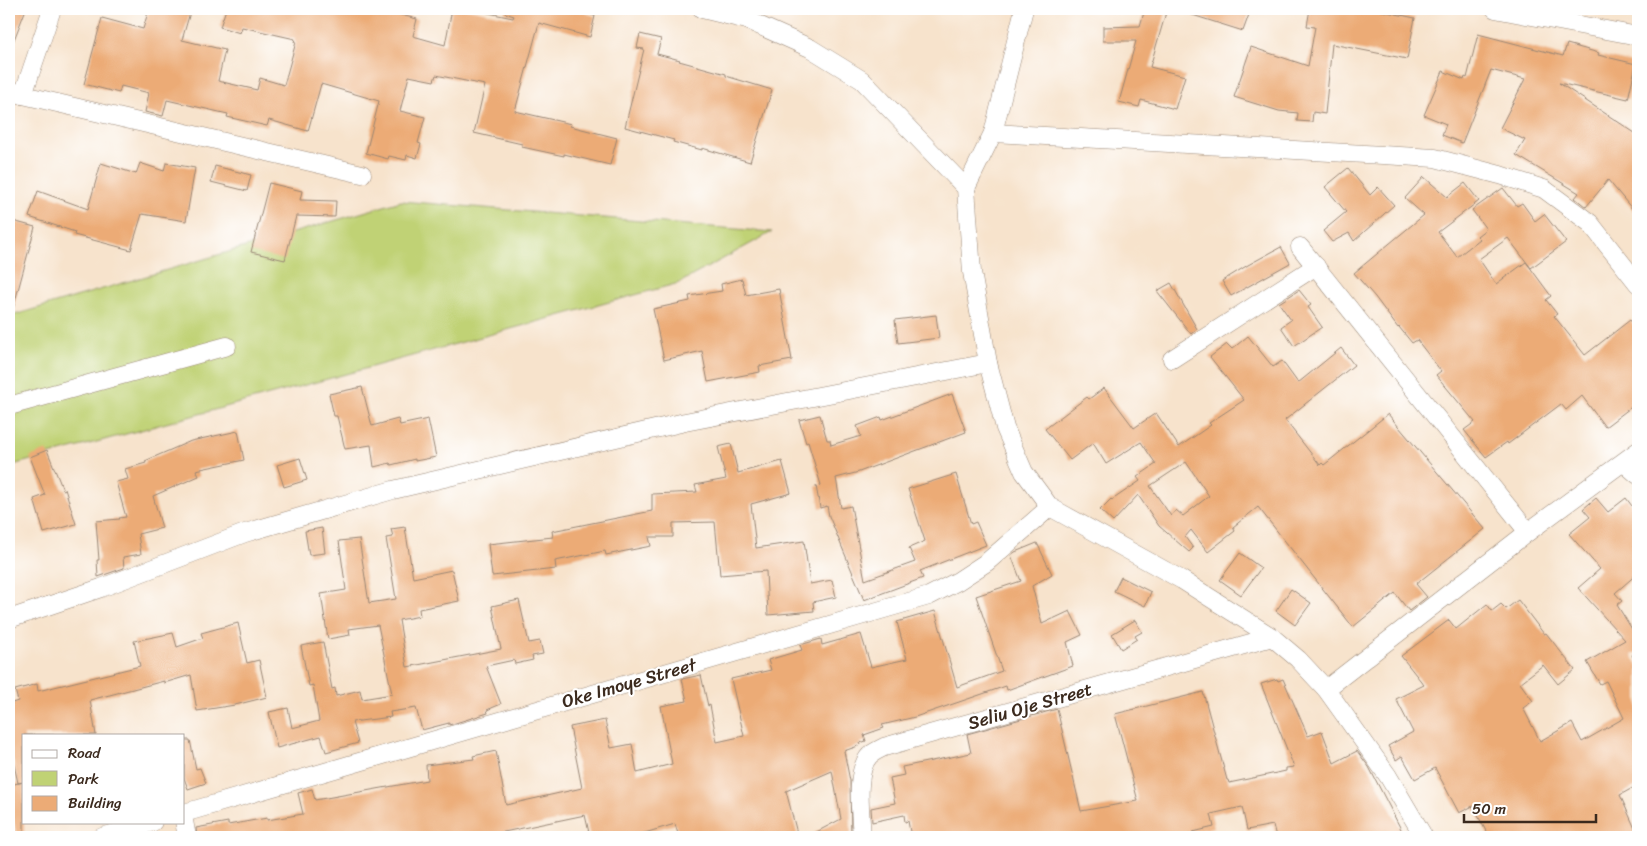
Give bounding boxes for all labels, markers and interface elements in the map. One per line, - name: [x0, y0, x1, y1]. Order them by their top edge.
- street label: Oke Imoye Street: [558, 648, 701, 717]
- street label: Seliu Oje Street: [964, 673, 1096, 739]
- legend: [22, 734, 185, 824]
- text: Road: [68, 740, 101, 766]
- text: Park: [68, 766, 99, 792]
- text: Building: [68, 790, 122, 816]
- scale bar: [1464, 791, 1597, 823]
- text: 50 m: [1472, 796, 1507, 822]

